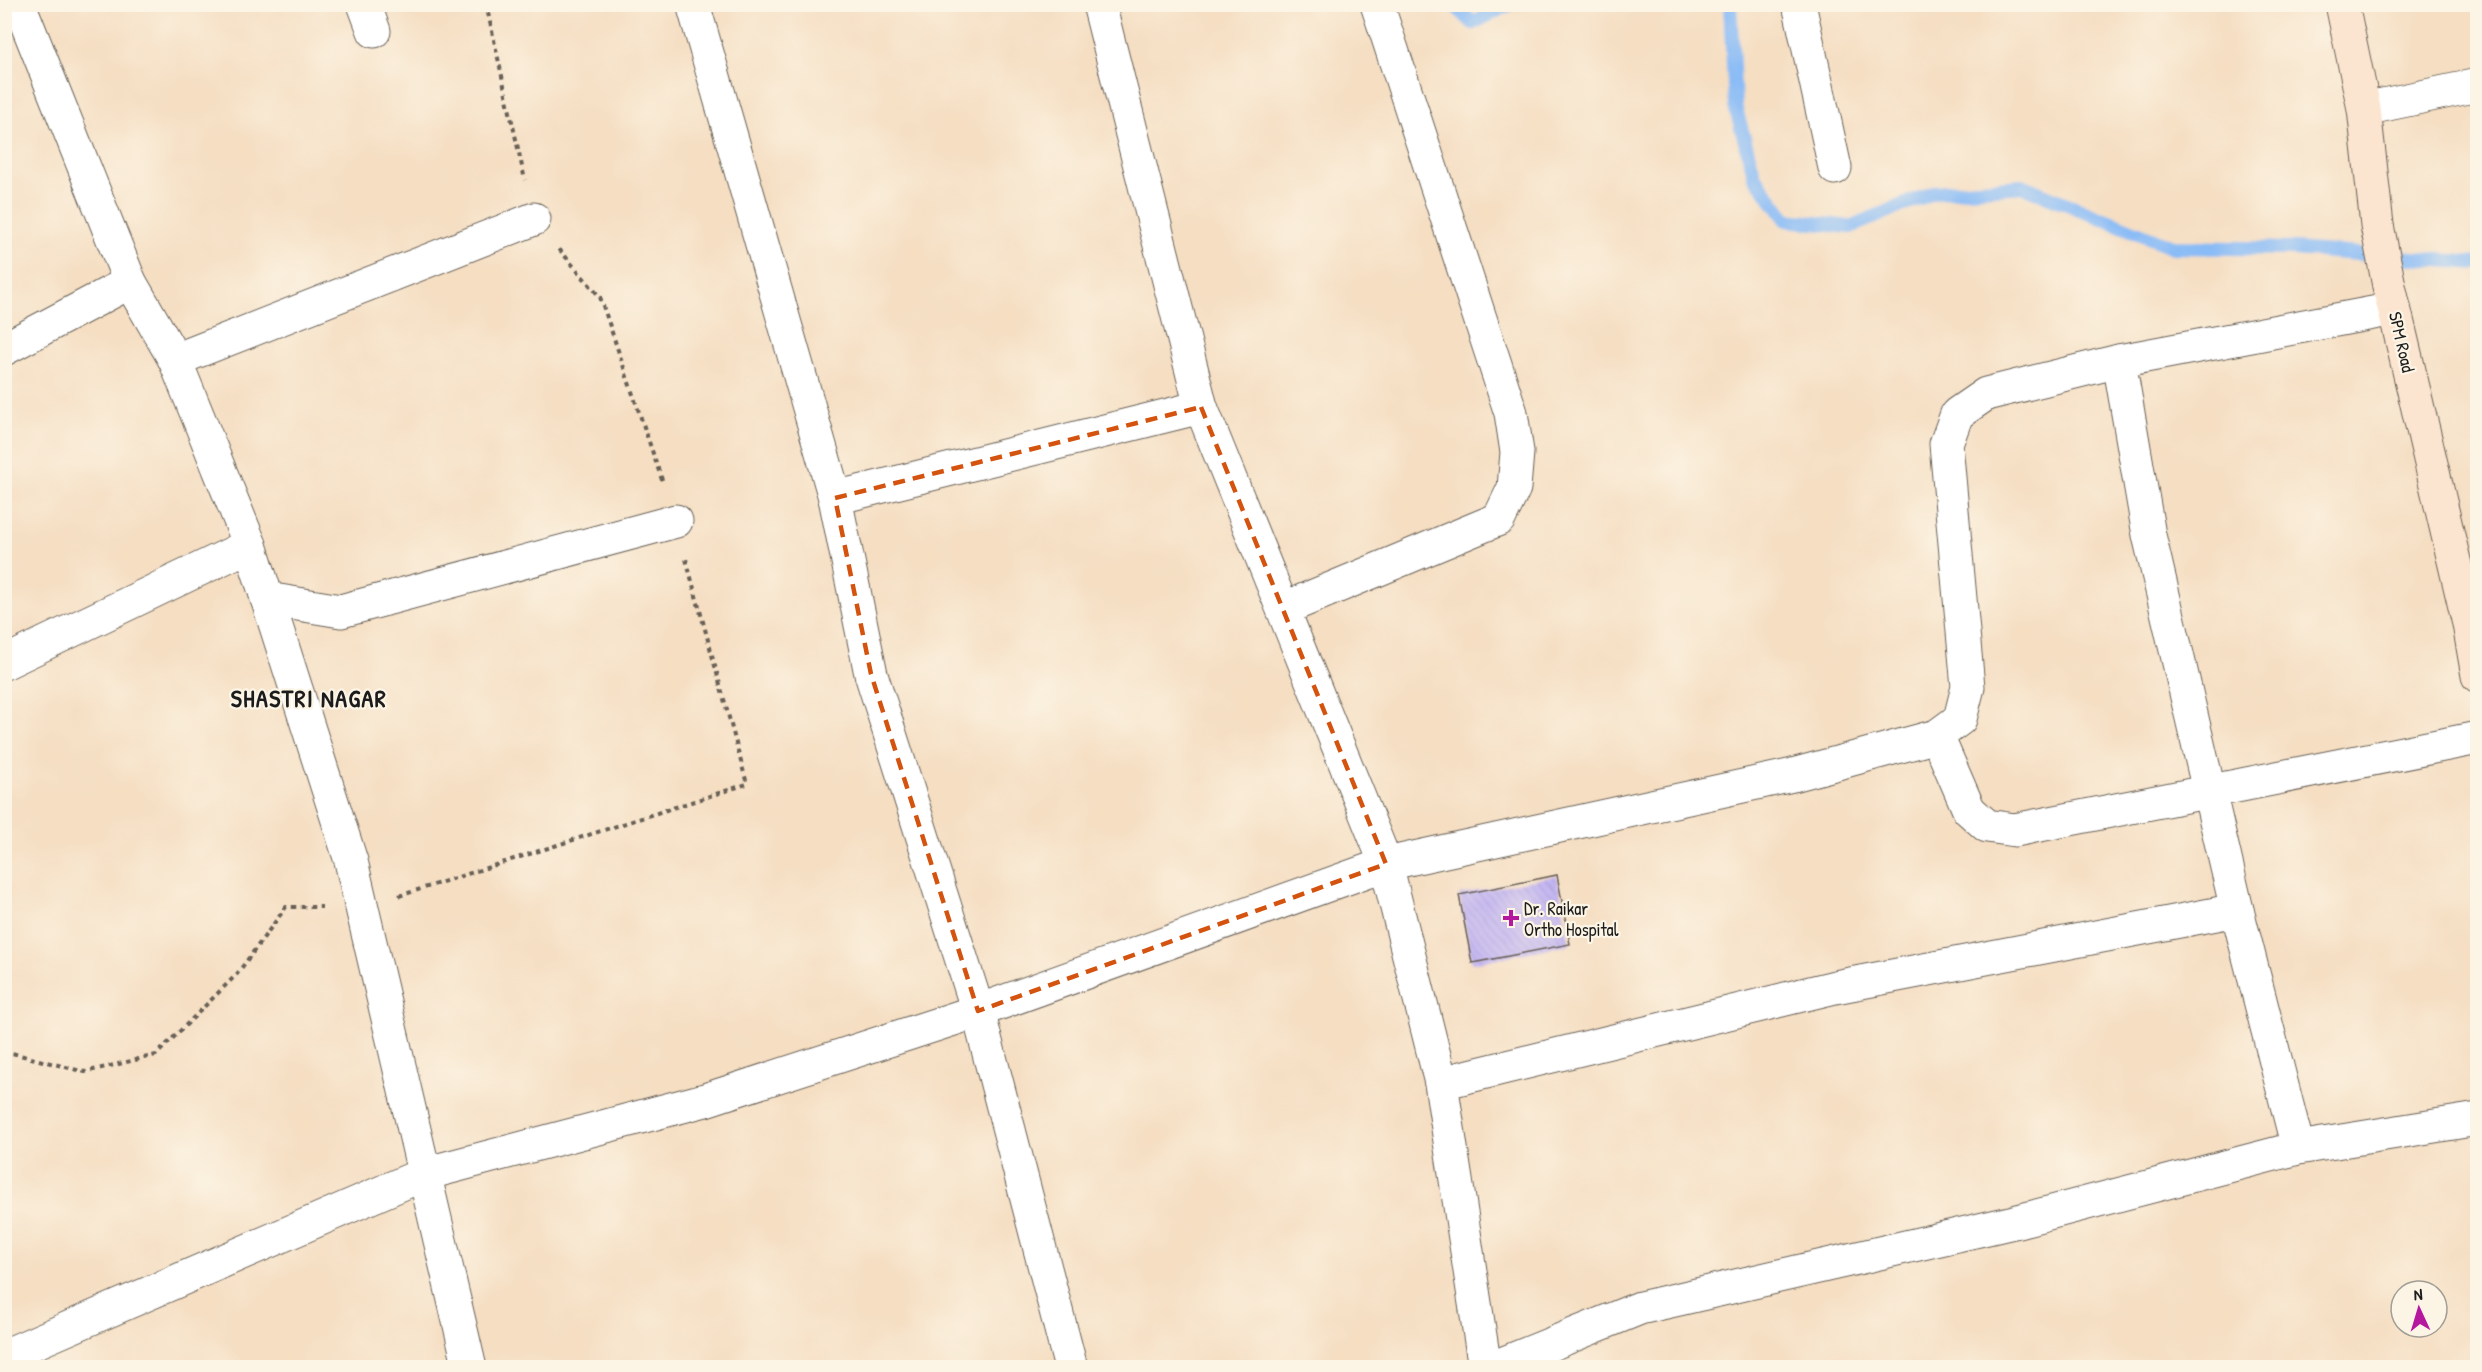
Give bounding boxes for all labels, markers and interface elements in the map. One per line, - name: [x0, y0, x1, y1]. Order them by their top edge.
- street label: SPM Road: [2383, 309, 2421, 375]
- district label: SHASTRI NAGAR: [231, 682, 387, 714]
- place label: Dr. Raikar Ortho Hospital: [1524, 896, 1619, 942]
- marker: Dr. Raikar Ortho Hospital: [1502, 909, 1520, 927]
- north arrow: [2389, 1279, 2449, 1339]
- text: N: [2413, 1283, 2423, 1305]

